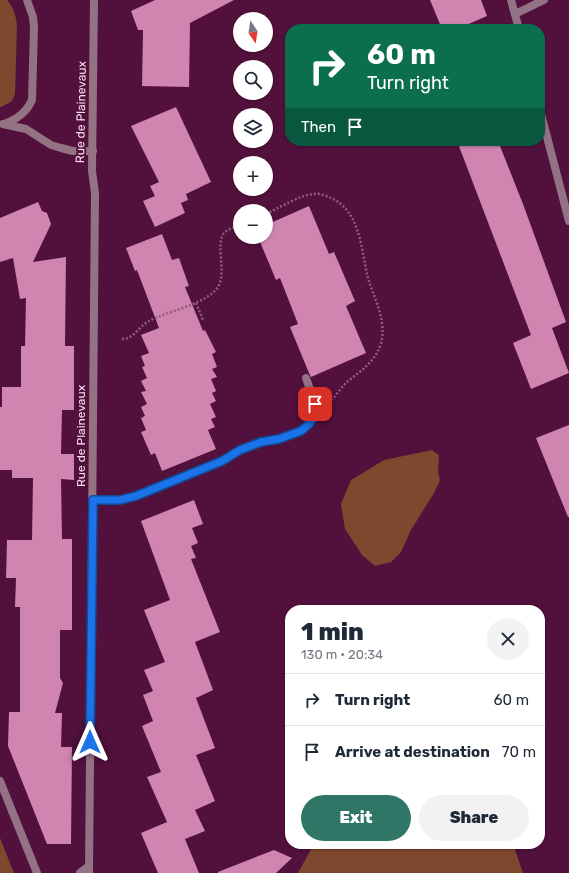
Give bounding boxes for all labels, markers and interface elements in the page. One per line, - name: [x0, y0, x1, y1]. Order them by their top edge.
- north arrow: [233, 12, 273, 52]
- map controls: [233, 12, 273, 244]
- text: 60 m: [367, 38, 436, 71]
- icon: right: [301, 40, 353, 92]
- street label: Rue de Plainevaux: [73, 60, 89, 163]
- button: search: [233, 60, 273, 100]
- text: Turn right: [367, 72, 449, 94]
- button: layers: [233, 108, 273, 148]
- icon: arrive: [344, 116, 366, 138]
- text: Then: [301, 118, 336, 136]
- button: +: [233, 156, 273, 196]
- button: −: [233, 204, 273, 244]
- street label: Rue de Plainevaux: [74, 384, 88, 487]
- pin: [298, 387, 332, 421]
- icon: arrive: [304, 393, 326, 415]
- text: 1 min: [301, 618, 364, 646]
- button: close: [487, 618, 529, 660]
- text: 130 m · 20:34: [301, 647, 383, 662]
- icon: right: [301, 689, 323, 711]
- text: Turn right: [335, 691, 410, 709]
- text: 60 m: [493, 691, 529, 709]
- position arrow: [69, 721, 111, 763]
- icon: arrive: [301, 741, 323, 763]
- text: Arrive at destination: [335, 743, 490, 761]
- text: 70 m: [502, 743, 536, 761]
- button: Exit: [301, 795, 411, 841]
- button: Share: [419, 795, 529, 841]

